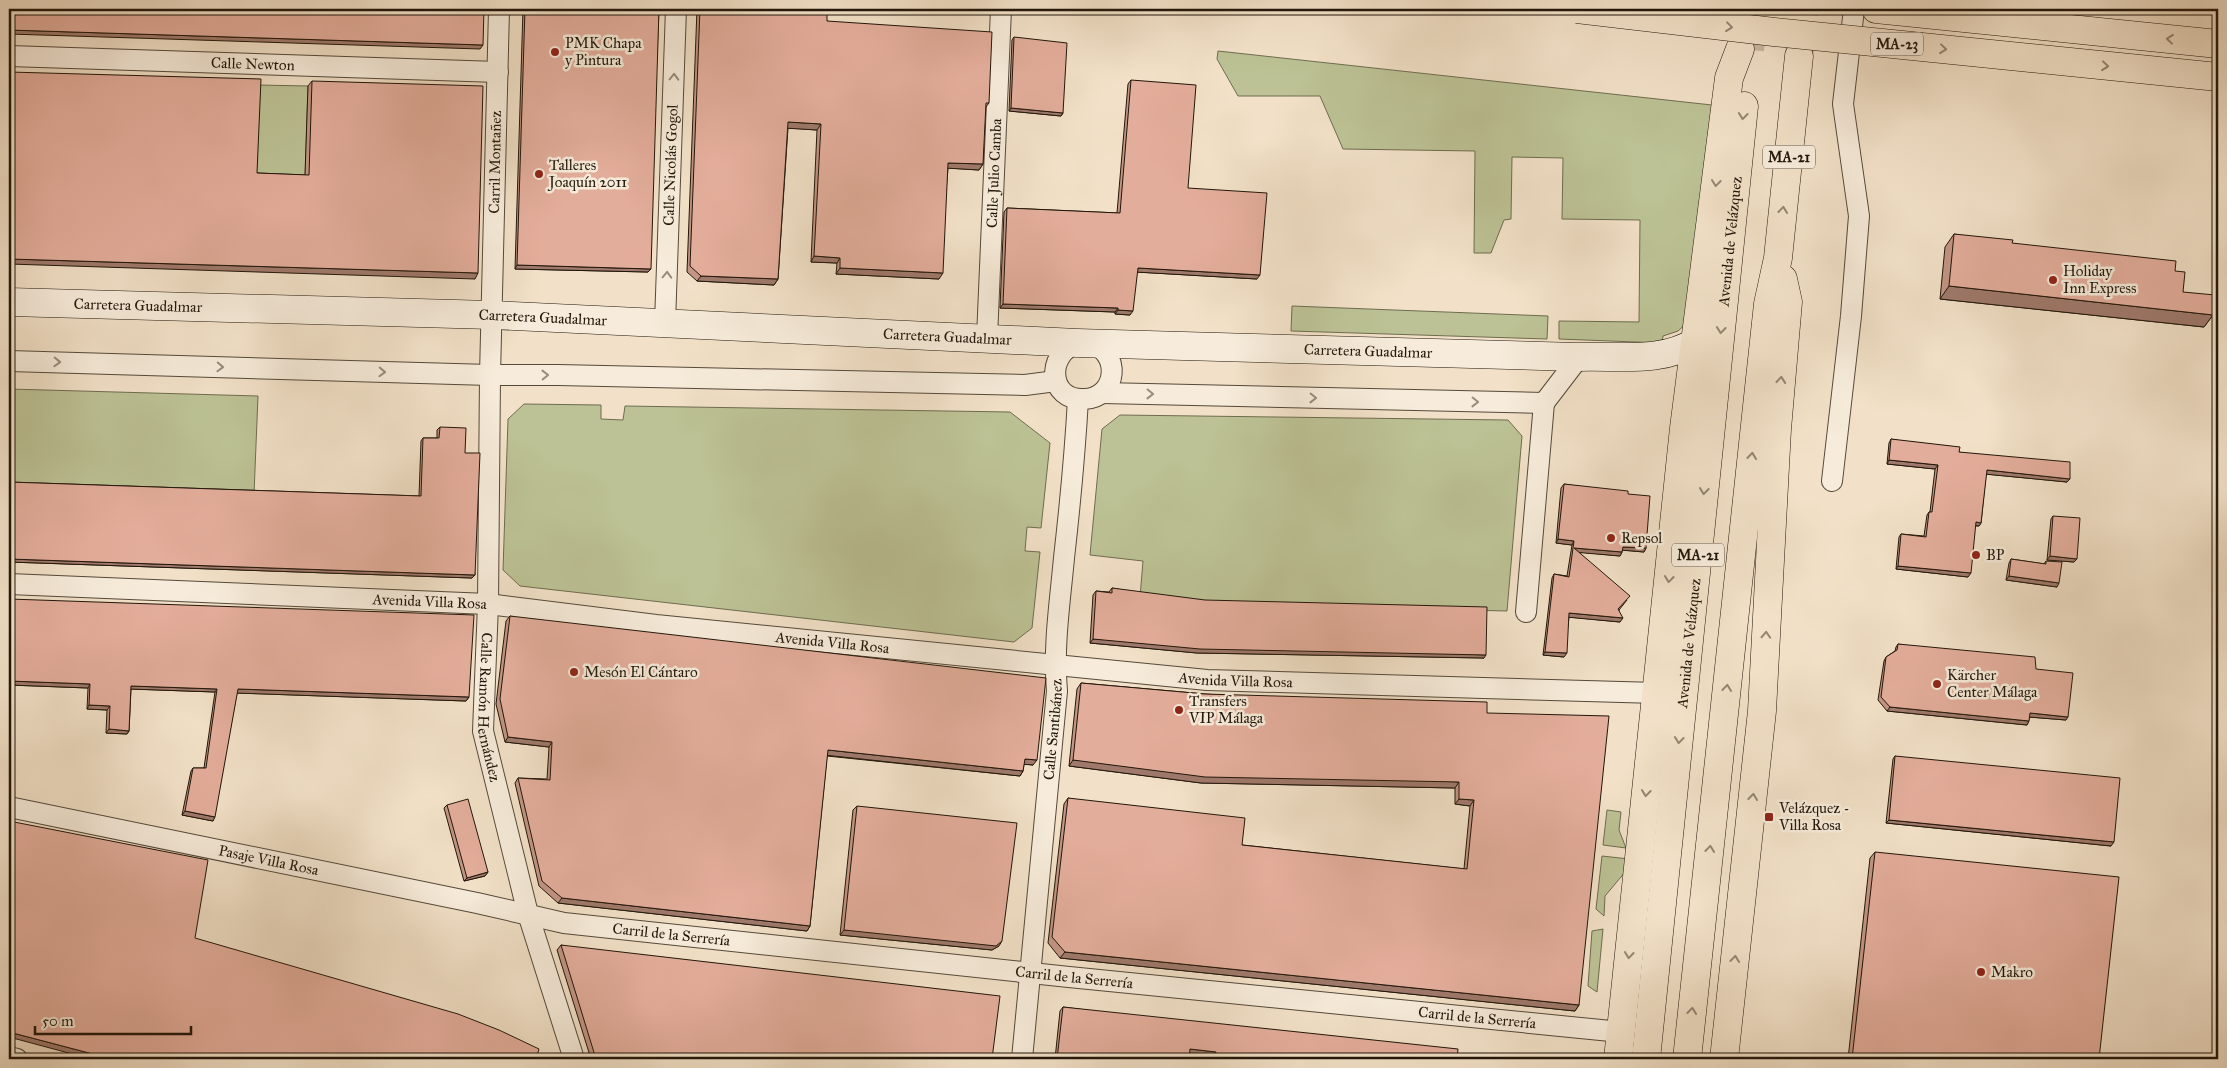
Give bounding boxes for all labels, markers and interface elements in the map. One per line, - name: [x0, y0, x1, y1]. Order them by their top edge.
- one-way arrow: [1726, 21, 1734, 32]
- road number: MA-23: [1871, 33, 1923, 56]
- place label: PMK Chapa y Pintura: [565, 34, 642, 69]
- one-way arrow: [2165, 34, 2173, 45]
- one-way arrow: [1939, 43, 1947, 54]
- marker: PMK Chapa y Pintura: [549, 46, 561, 58]
- street label: Calle Newton: [211, 54, 295, 74]
- one-way arrow: [2101, 60, 2109, 71]
- one-way arrow: [669, 73, 679, 80]
- street label: Calle Nicolás Gogol: [659, 103, 682, 226]
- street label: Carril Montañez: [485, 110, 505, 214]
- one-way arrow: [1738, 112, 1749, 120]
- street label: Calle Julio Camba: [983, 117, 1005, 228]
- road number: MA-21: [1763, 146, 1815, 168]
- place label: Talleres Joaquín 2011: [547, 156, 627, 192]
- marker: Talleres Joaquín 2011: [533, 168, 545, 180]
- street label: Avenida de Velázquez: [1714, 175, 1746, 308]
- one-way arrow: [1711, 179, 1722, 187]
- one-way arrow: [1777, 205, 1788, 213]
- place label: Holiday Inn Express: [2063, 262, 2136, 297]
- one-way arrow: [662, 270, 672, 278]
- marker: Holiday Inn Express: [2047, 274, 2059, 286]
- street label: Carretera Guadalmar: [73, 295, 203, 316]
- street label: Carretera Guadalmar: [478, 306, 608, 330]
- street label: Carretera Guadalmar: [883, 325, 1012, 349]
- one-way arrow: [1716, 326, 1727, 334]
- street label: Carretera Guadalmar: [1304, 340, 1433, 362]
- one-way arrow: [54, 357, 62, 367]
- one-way arrow: [216, 362, 224, 372]
- one-way arrow: [379, 367, 387, 377]
- one-way arrow: [542, 370, 549, 380]
- one-way arrow: [1776, 376, 1787, 384]
- one-way arrow: [1147, 389, 1155, 400]
- one-way arrow: [1309, 393, 1317, 403]
- one-way arrow: [1471, 396, 1479, 407]
- one-way arrow: [1746, 452, 1757, 460]
- one-way arrow: [1699, 488, 1710, 496]
- place label: Repsol: [1621, 529, 1663, 547]
- marker: Repsol: [1605, 532, 1617, 544]
- road number: MA-21: [1672, 544, 1724, 566]
- place label: BP: [1986, 546, 2005, 564]
- marker: BP: [1970, 549, 1982, 561]
- one-way arrow: [1663, 576, 1674, 584]
- street label: Avenida de Velázquez: [1673, 577, 1704, 710]
- street label: Avenida Villa Rosa: [371, 590, 488, 613]
- street label: Avenida Villa Rosa: [774, 628, 891, 657]
- one-way arrow: [1761, 631, 1772, 639]
- street label: Calle Ramón Hernández: [474, 632, 504, 784]
- place label: Mesón El Cántaro: [584, 663, 698, 681]
- marker: Mesón El Cántaro: [568, 666, 580, 678]
- place label: Kärcher Center Málaga: [1947, 666, 2038, 701]
- street label: Avenida Villa Rosa: [1177, 668, 1294, 691]
- street label: Calle Santibánez: [1040, 678, 1066, 781]
- marker: Kärcher Center Málaga: [1931, 678, 1943, 690]
- one-way arrow: [1721, 683, 1732, 691]
- place label: Transfers VIP Málaga: [1188, 692, 1264, 727]
- marker: Transfers VIP Málaga: [1173, 704, 1185, 716]
- one-way arrow: [1674, 736, 1685, 744]
- one-way arrow: [1641, 789, 1652, 797]
- one-way arrow: [1747, 793, 1758, 801]
- place label: Velázquez - Villa Rosa: [1778, 799, 1850, 834]
- marker: Velázquez - Villa Rosa: [1763, 811, 1775, 823]
- street label: Pasaje Villa Rosa: [217, 841, 321, 879]
- one-way arrow: [1704, 845, 1715, 853]
- street label: Carril de la Serrería: [612, 919, 732, 950]
- one-way arrow: [1624, 951, 1635, 959]
- one-way arrow: [1729, 954, 1740, 962]
- street label: Carril de la Serrería: [1014, 962, 1134, 992]
- place label: Makro: [1991, 963, 2033, 981]
- marker: Makro: [1975, 966, 1987, 978]
- scale bar: [35, 1003, 191, 1035]
- street label: Carril de la Serrería: [1417, 1003, 1537, 1033]
- one-way arrow: [1686, 1006, 1697, 1014]
- text: 50 m: [42, 1012, 74, 1030]

